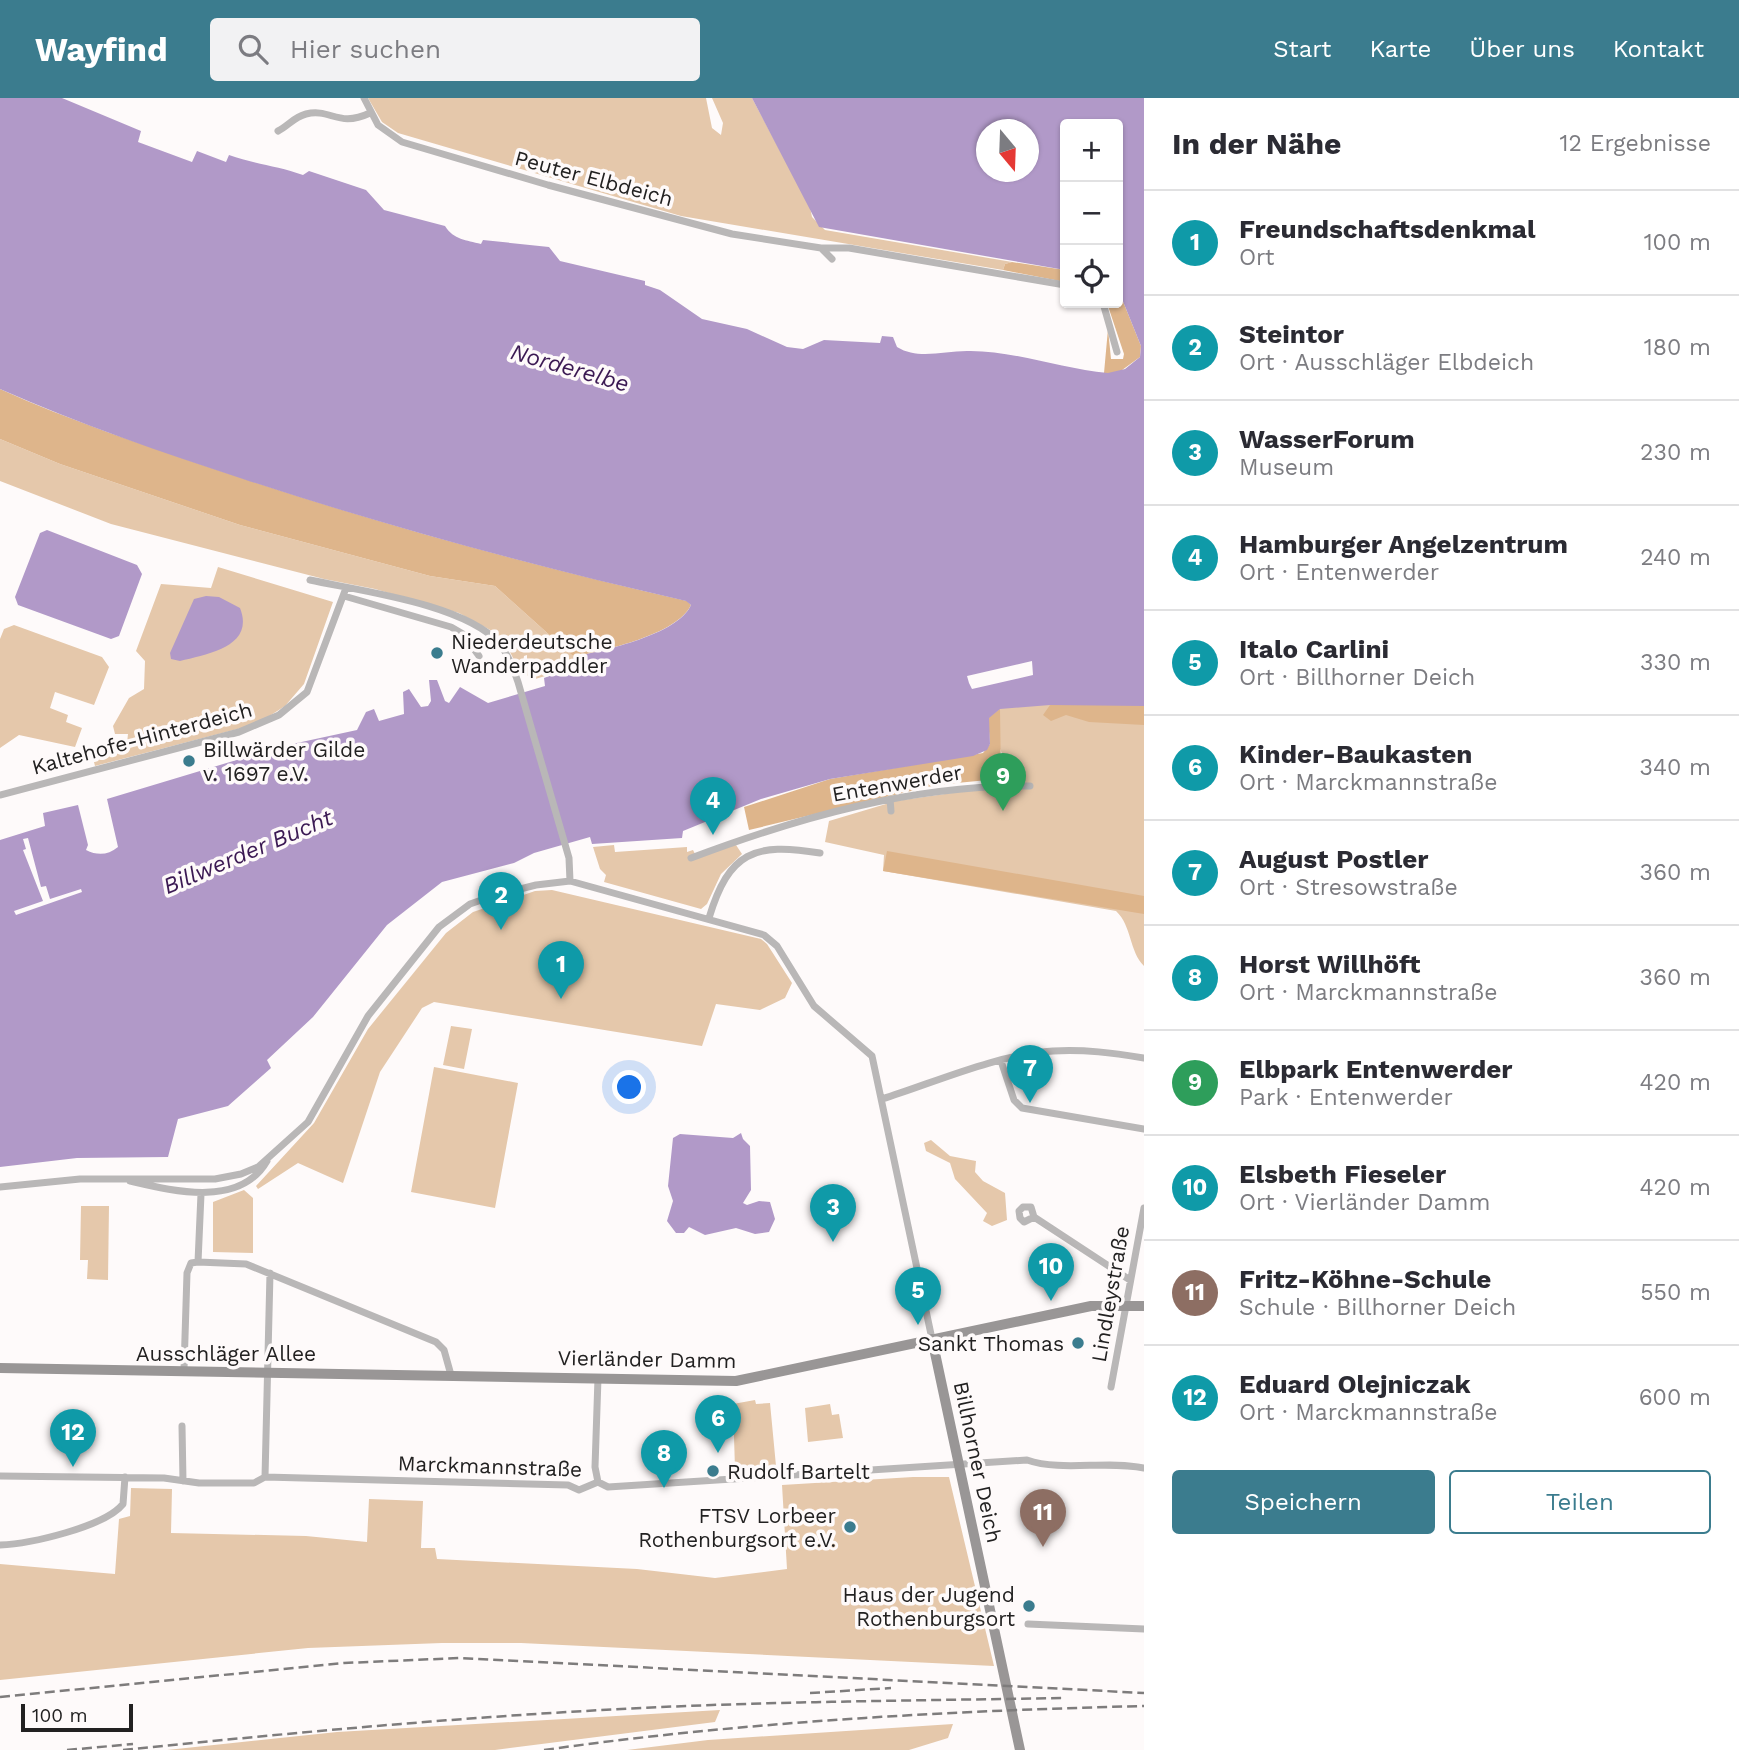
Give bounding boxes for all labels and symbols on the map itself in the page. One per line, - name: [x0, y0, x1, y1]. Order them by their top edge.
- north arrow: [976, 119, 1039, 182]
- street label: Peuter Elbdeich: [512, 145, 676, 211]
- water label: Norderelbe: [508, 338, 632, 398]
- place label: Niederdeutsche Wanderpaddler: [451, 629, 613, 678]
- marker: Niederdeutsche Wanderpaddler: [429, 645, 445, 661]
- street label: Kaltehofe-Hinterdeich: [29, 697, 255, 779]
- place label: Billwärder Gilde v. 1697 e.V.: [203, 737, 365, 786]
- marker: Billwärder Gilde v. 1697 e.V.: [181, 753, 197, 769]
- pin: 9: [980, 753, 1026, 811]
- street label: Entenwerder: [830, 759, 964, 807]
- pin: 4: [690, 777, 736, 835]
- water label: Billwerder Bucht: [159, 804, 338, 900]
- pin: 2: [478, 872, 524, 930]
- pin: 1: [538, 941, 584, 999]
- pin: 7: [1007, 1045, 1053, 1103]
- your location: [612, 1070, 646, 1104]
- pin: 3: [810, 1184, 856, 1242]
- street label: Lindleystraße: [1086, 1224, 1134, 1364]
- pin: 10: [1028, 1243, 1074, 1301]
- pin: 5: [895, 1267, 941, 1325]
- place label: Sankt Thomas: [918, 1331, 1064, 1356]
- marker: Sankt Thomas: [1070, 1335, 1086, 1351]
- street label: Ausschläger Allee: [136, 1341, 316, 1366]
- street label: Vierländer Damm: [557, 1345, 737, 1373]
- street label: Billhorner Deich: [949, 1379, 1007, 1545]
- pin: 6: [695, 1395, 741, 1453]
- pin: 12: [50, 1409, 96, 1467]
- pin: 8: [641, 1430, 687, 1488]
- street label: Marckmannstraße: [397, 1450, 583, 1482]
- place label: Rudolf Bartelt: [727, 1459, 870, 1484]
- marker: Rudolf Bartelt: [705, 1463, 721, 1479]
- pin: 11: [1020, 1489, 1066, 1547]
- place label: FTSV Lorbeer Rothenburgsort e.V.: [638, 1503, 836, 1552]
- marker: FTSV Lorbeer Rothenburgsort e.V.: [842, 1519, 858, 1535]
- place label: Haus der Jugend Rothenburgsort: [843, 1582, 1015, 1631]
- marker: Haus der Jugend Rothenburgsort: [1021, 1598, 1037, 1614]
- scale bar: [21, 1701, 133, 1733]

